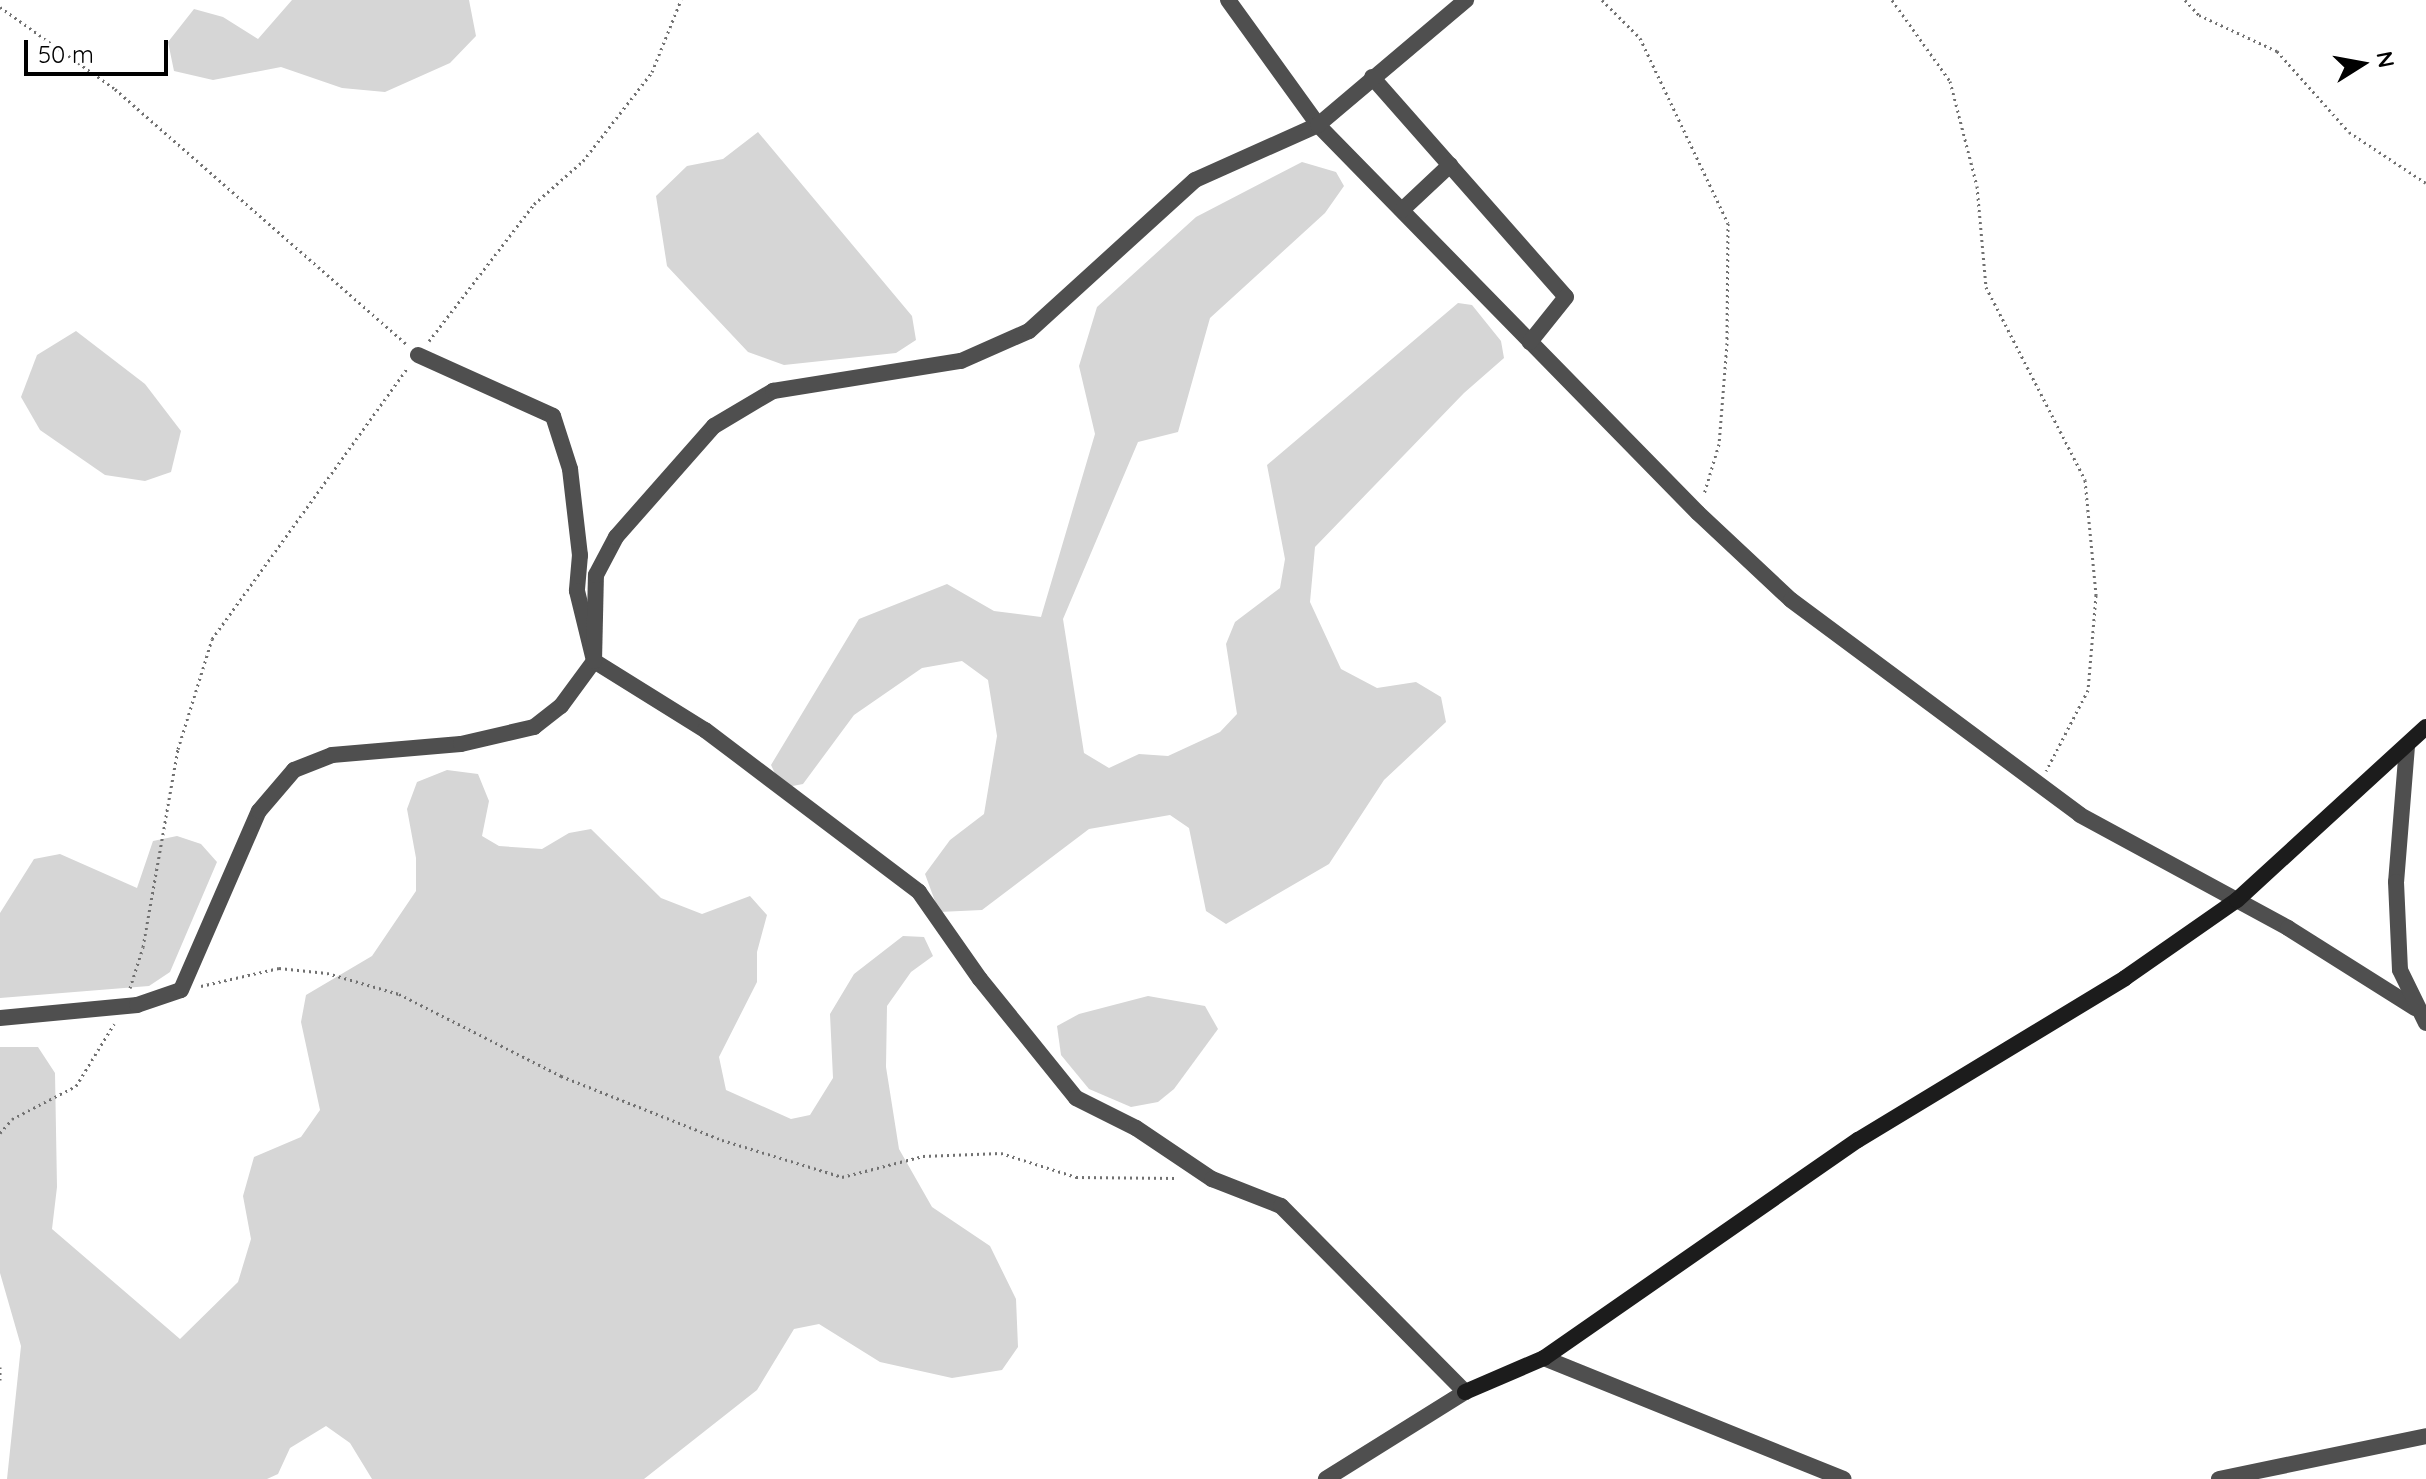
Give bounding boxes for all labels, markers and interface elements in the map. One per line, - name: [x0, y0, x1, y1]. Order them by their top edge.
- scale bar: [28, 24, 172, 74]
- north arrow: [2322, 24, 2402, 104]
- text: 50 m: [38, 39, 94, 69]
- text: N: [2370, 49, 2401, 70]

